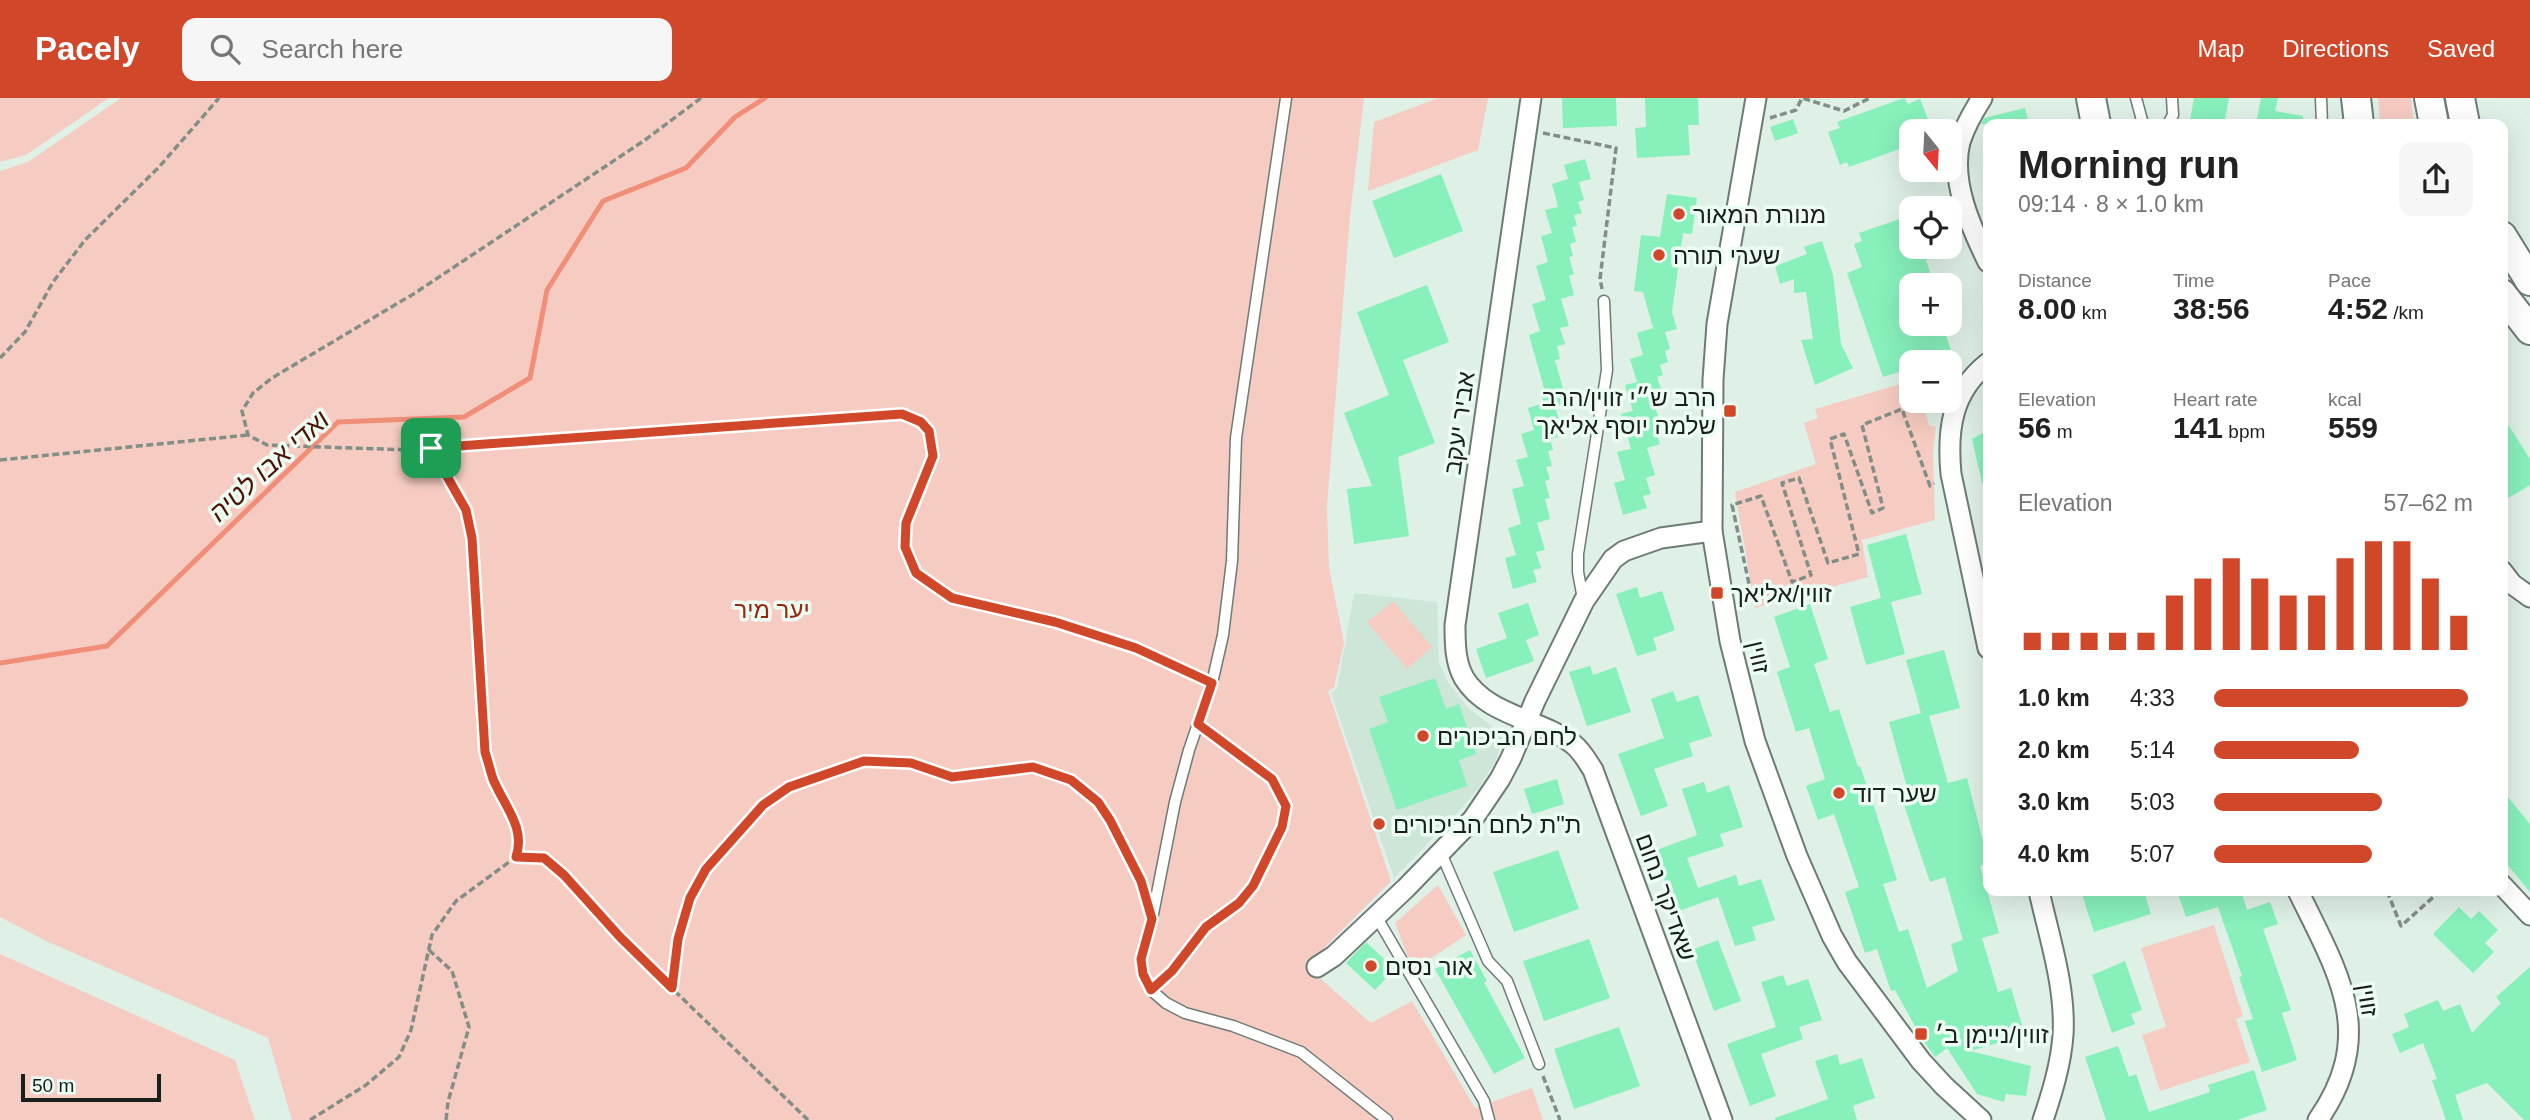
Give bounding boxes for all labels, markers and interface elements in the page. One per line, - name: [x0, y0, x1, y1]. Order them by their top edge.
- search box: [182, 18, 672, 81]
- text: Pacely: [35, 30, 140, 67]
- icon: search: [206, 30, 244, 68]
- text: Search here: [262, 34, 403, 64]
- text: Map: [2198, 35, 2244, 62]
- text: Directions: [2282, 35, 2389, 62]
- text: Saved: [2427, 35, 2495, 62]
- north arrow: [1899, 119, 1962, 182]
- map controls: [1899, 119, 1962, 413]
- button: share: [2399, 142, 2473, 216]
- text: Morning run: [2018, 144, 2240, 186]
- text: 09:14 · 8 × 1.0 km: [2018, 191, 2204, 217]
- button: locate: [1899, 196, 1962, 259]
- place label: מנורת המאור: [1693, 201, 1826, 228]
- marker: מנורת המאור: [1671, 206, 1687, 222]
- place label: שערי תורה: [1673, 242, 1780, 269]
- marker: שערי תורה: [1651, 247, 1667, 263]
- text: Distance: [2018, 270, 2092, 291]
- text: Time: [2173, 270, 2215, 291]
- text: Pace: [2328, 270, 2371, 291]
- button: +: [1899, 273, 1962, 336]
- text: 8.00: [2018, 292, 2076, 325]
- text: 38:56: [2173, 292, 2250, 325]
- text: 4:52: [2328, 292, 2388, 325]
- text: km: [2076, 302, 2107, 323]
- text: /km: [2388, 302, 2424, 323]
- button: −: [1899, 350, 1962, 413]
- street label: אביר יעקב: [1438, 370, 1480, 476]
- place label: הרב ש״י זווין/הרב שלמה יוסף אליאך: [1537, 384, 1716, 439]
- text: Elevation: [2018, 389, 2096, 410]
- text: Heart rate: [2173, 389, 2257, 410]
- text: kcal: [2328, 389, 2362, 410]
- marker: הרב ש״י זווין/הרב שלמה יוסף אליאך: [1722, 403, 1738, 419]
- water label: ואדי אבו לטיה: [203, 404, 335, 528]
- text: 56: [2018, 411, 2051, 444]
- text: 141: [2173, 411, 2223, 444]
- text: 559: [2328, 411, 2378, 444]
- pin: [401, 418, 461, 478]
- text: m: [2051, 421, 2072, 442]
- text: bpm: [2223, 421, 2265, 442]
- icon: arrive: [412, 429, 450, 467]
- text: Elevation: [2018, 490, 2113, 516]
- text: 57–62 m: [2383, 490, 2473, 516]
- place label: זווין/אליאך: [1731, 580, 1832, 607]
- marker: זווין/אליאך: [1709, 585, 1725, 601]
- park label: יער מיר: [734, 596, 810, 623]
- street label: זווין: [1742, 638, 1776, 676]
- text: 1.0 km: [2018, 685, 2090, 711]
- text: 4:33: [2130, 685, 2175, 711]
- place label: לחם הביכורים: [1437, 723, 1577, 750]
- marker: לחם הביכורים: [1415, 728, 1431, 744]
- text: 2.0 km: [2018, 737, 2090, 763]
- text: 5:14: [2130, 737, 2175, 763]
- place label: שער דוד: [1853, 780, 1937, 807]
- marker: שער דוד: [1831, 785, 1847, 801]
- text: 3.0 km: [2018, 789, 2090, 815]
- text: 5:03: [2130, 789, 2175, 815]
- place label: ת"ת לחם הביכורים: [1393, 811, 1581, 838]
- marker: ת"ת לחם הביכורים: [1371, 816, 1387, 832]
- street label: שאדיקר נחום: [1630, 830, 1702, 964]
- text: 4.0 km: [2018, 841, 2090, 867]
- text: 5:07: [2130, 841, 2175, 867]
- place label: אור נסים: [1385, 953, 1473, 980]
- marker: אור נסים: [1363, 958, 1379, 974]
- street label: זווין: [2352, 982, 2384, 1018]
- place label: זווין/ניימן ב׳: [1935, 1021, 2049, 1048]
- marker: זווין/ניימן ב׳: [1913, 1026, 1929, 1042]
- scale bar: [21, 1071, 161, 1103]
- text: 50 m: [32, 1075, 74, 1096]

